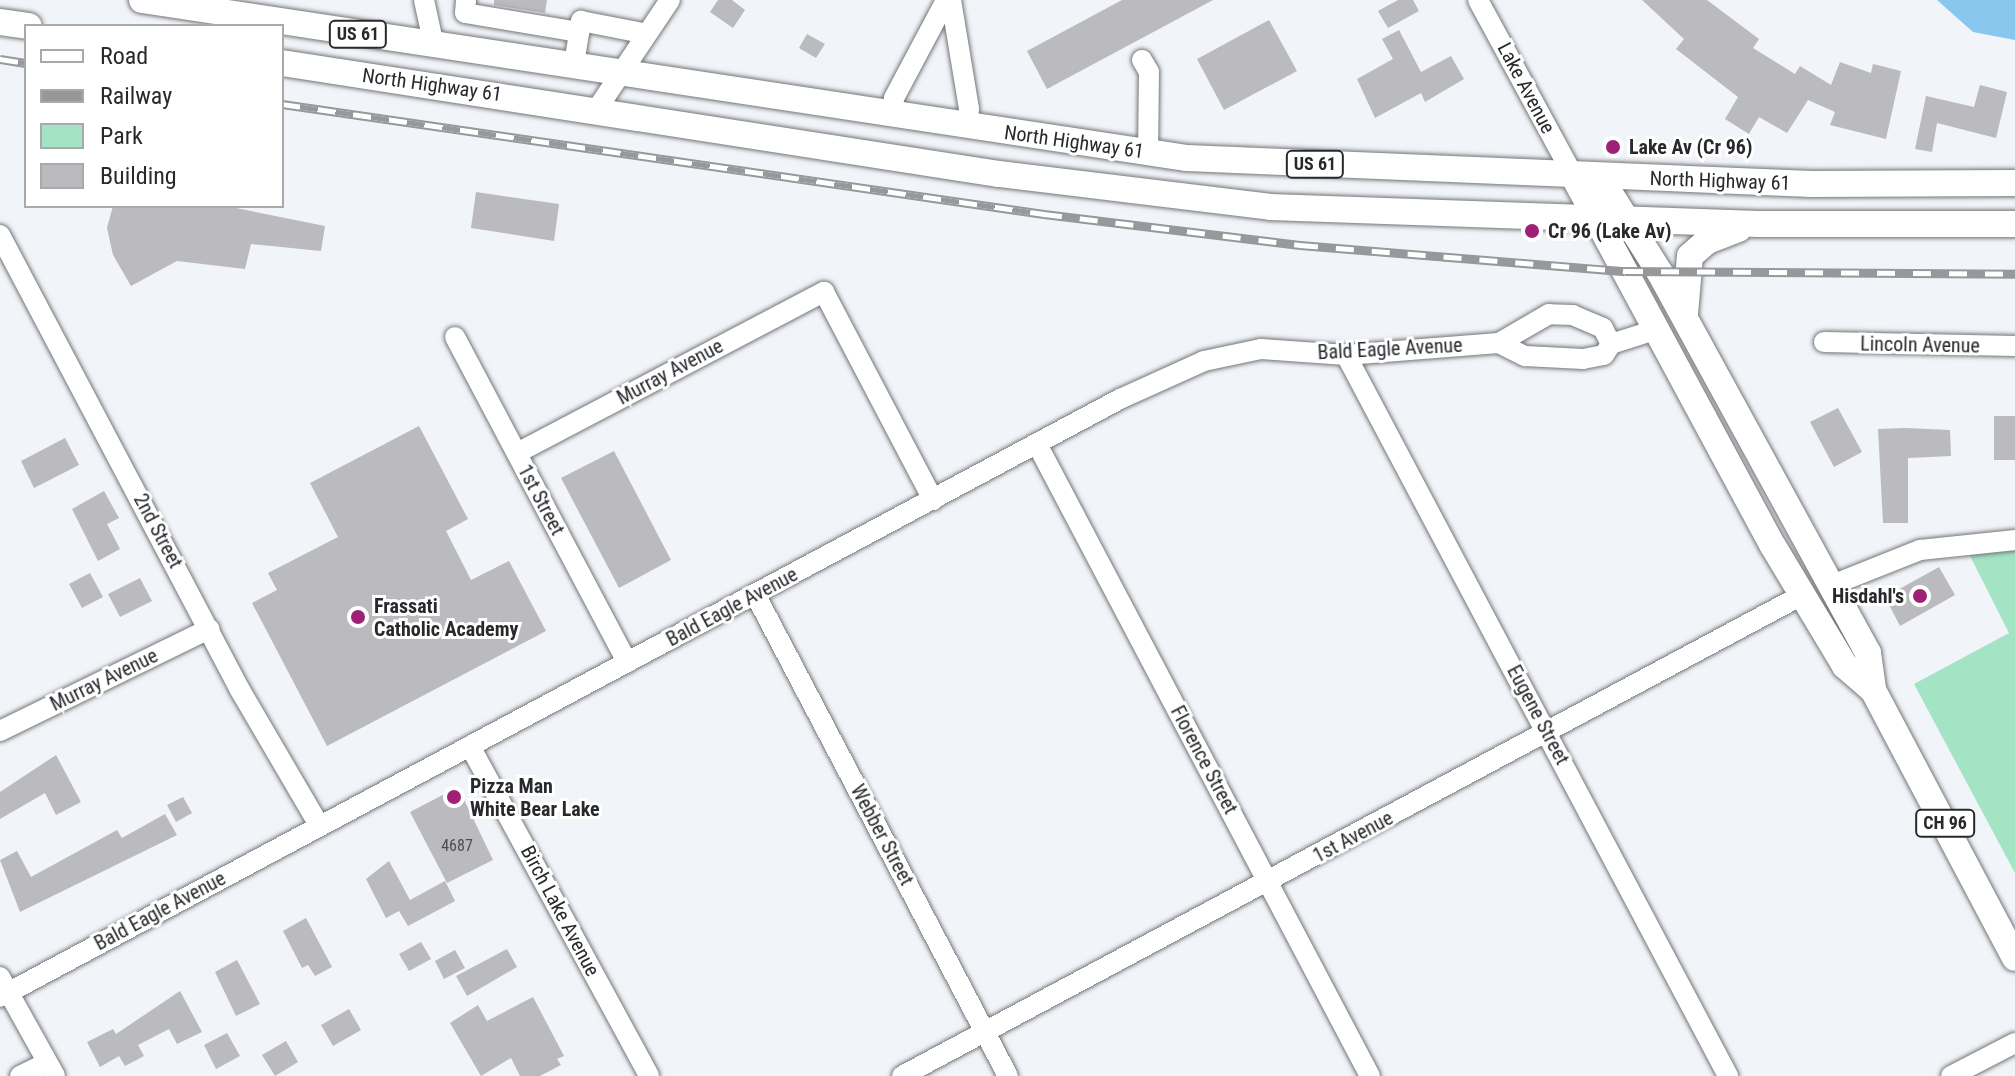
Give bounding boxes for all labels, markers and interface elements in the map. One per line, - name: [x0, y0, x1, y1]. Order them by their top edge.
- road number: US 61: [328, 20, 388, 48]
- legend: [24, 24, 284, 208]
- street label: Lake Avenue: [1492, 38, 1560, 138]
- text: Road: [100, 42, 148, 70]
- street label: North Highway 61: [361, 63, 503, 107]
- text: Railway: [100, 82, 172, 110]
- street label: North Highway 61: [1003, 120, 1145, 164]
- text: Park: [100, 122, 143, 150]
- place label: Lake Av (Cr 96): [1629, 135, 1752, 159]
- marker: Lake Av (Cr 96): [1604, 138, 1622, 156]
- road number: US 61: [1285, 150, 1345, 178]
- text: Building: [100, 162, 177, 190]
- street label: North Highway 61: [1649, 167, 1791, 195]
- place label: Cr 96 (Lake Av): [1548, 219, 1671, 243]
- marker: Cr 96 (Lake Av): [1523, 222, 1541, 240]
- street label: Lincoln Avenue: [1860, 332, 1980, 358]
- street label: Bald Eagle Avenue: [1317, 333, 1463, 365]
- street label: Murray Avenue: [613, 334, 727, 410]
- street label: 1st Street: [512, 461, 570, 539]
- street label: 2nd Street: [128, 490, 188, 572]
- street label: Bald Eagle Avenue: [662, 562, 802, 652]
- place label: Hisdahl's: [1832, 584, 1904, 608]
- marker: Hisdahl's: [1911, 587, 1929, 605]
- place label: Frassati Catholic Academy: [374, 594, 518, 641]
- marker: Frassati Catholic Academy: [349, 608, 367, 626]
- street label: Murray Avenue: [46, 644, 162, 716]
- street label: Eugene Street: [1502, 661, 1574, 769]
- street label: Florence Street: [1165, 702, 1243, 818]
- place label: Pizza Man White Bear Lake: [470, 774, 600, 821]
- street label: Webber Street: [845, 780, 919, 890]
- marker: Pizza Man White Bear Lake: [445, 788, 463, 806]
- street label: 1st Avenue: [1309, 806, 1397, 868]
- road number: CH 96: [1915, 809, 1975, 837]
- house number: 4687: [441, 836, 473, 856]
- street label: Birch Lake Avenue: [516, 842, 604, 980]
- street label: Bald Eagle Avenue: [90, 866, 230, 956]

